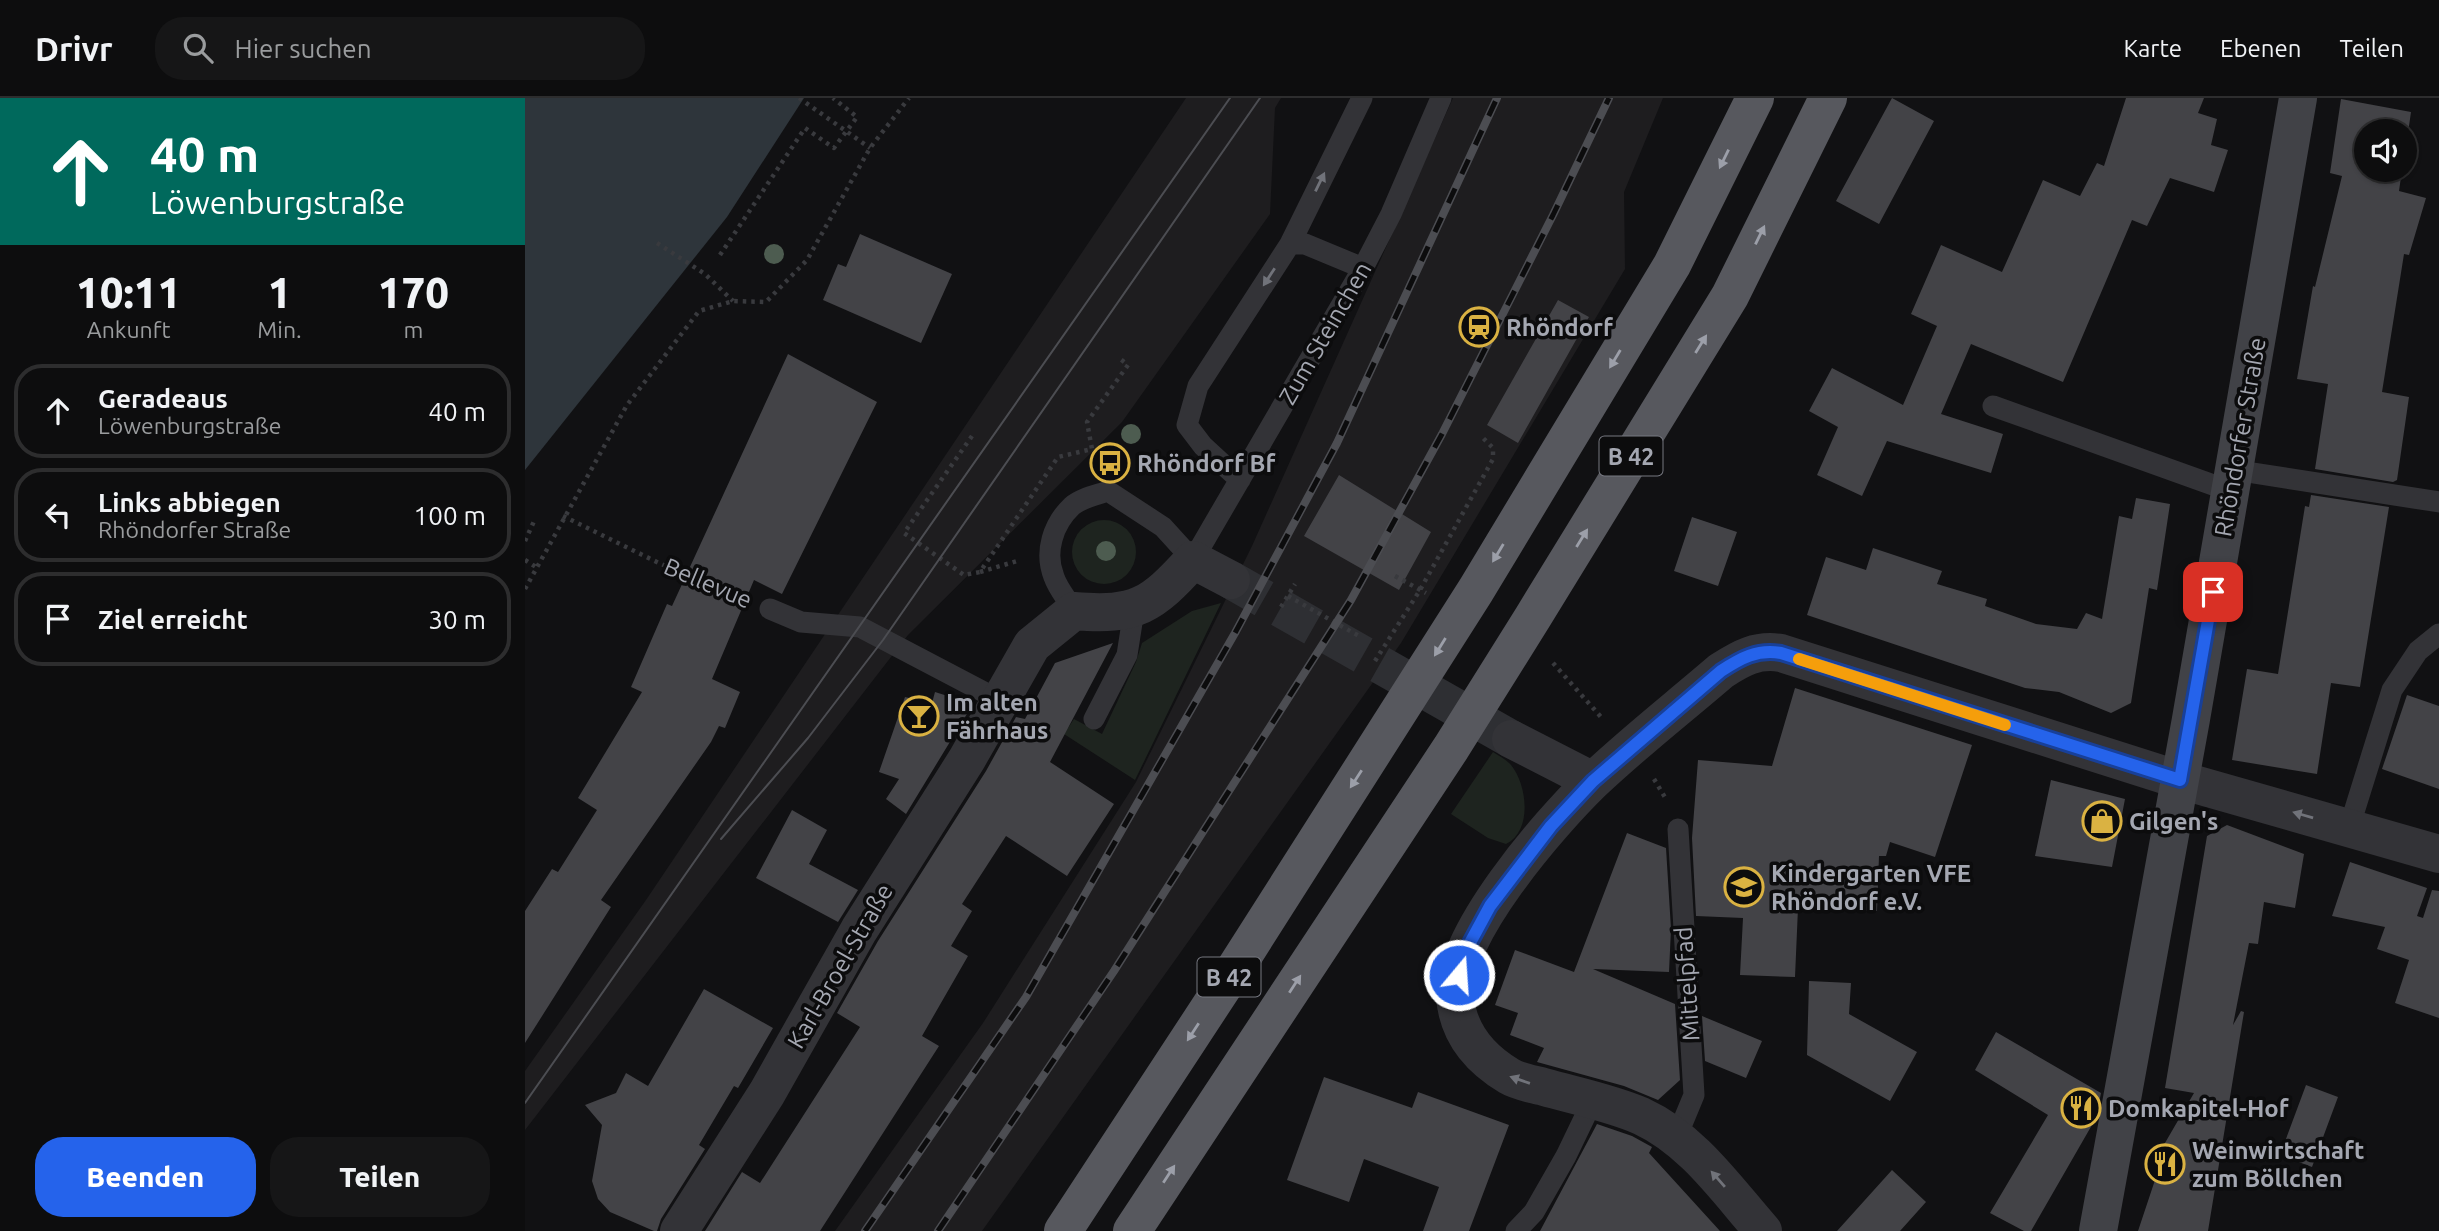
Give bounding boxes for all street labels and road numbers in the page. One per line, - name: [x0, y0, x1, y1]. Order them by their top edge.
- street label: Zum Steinchen: [1273, 257, 1377, 409]
- street label: Rhöndorfer Straße: [2209, 335, 2271, 539]
- road number: B 42: [1599, 436, 1663, 476]
- street label: Bellevue: [660, 552, 756, 614]
- street label: Karl-Broel-Straße: [782, 879, 898, 1053]
- street label: Mittelpfad: [1670, 926, 1704, 1042]
- road number: B 42: [1197, 958, 1261, 996]

